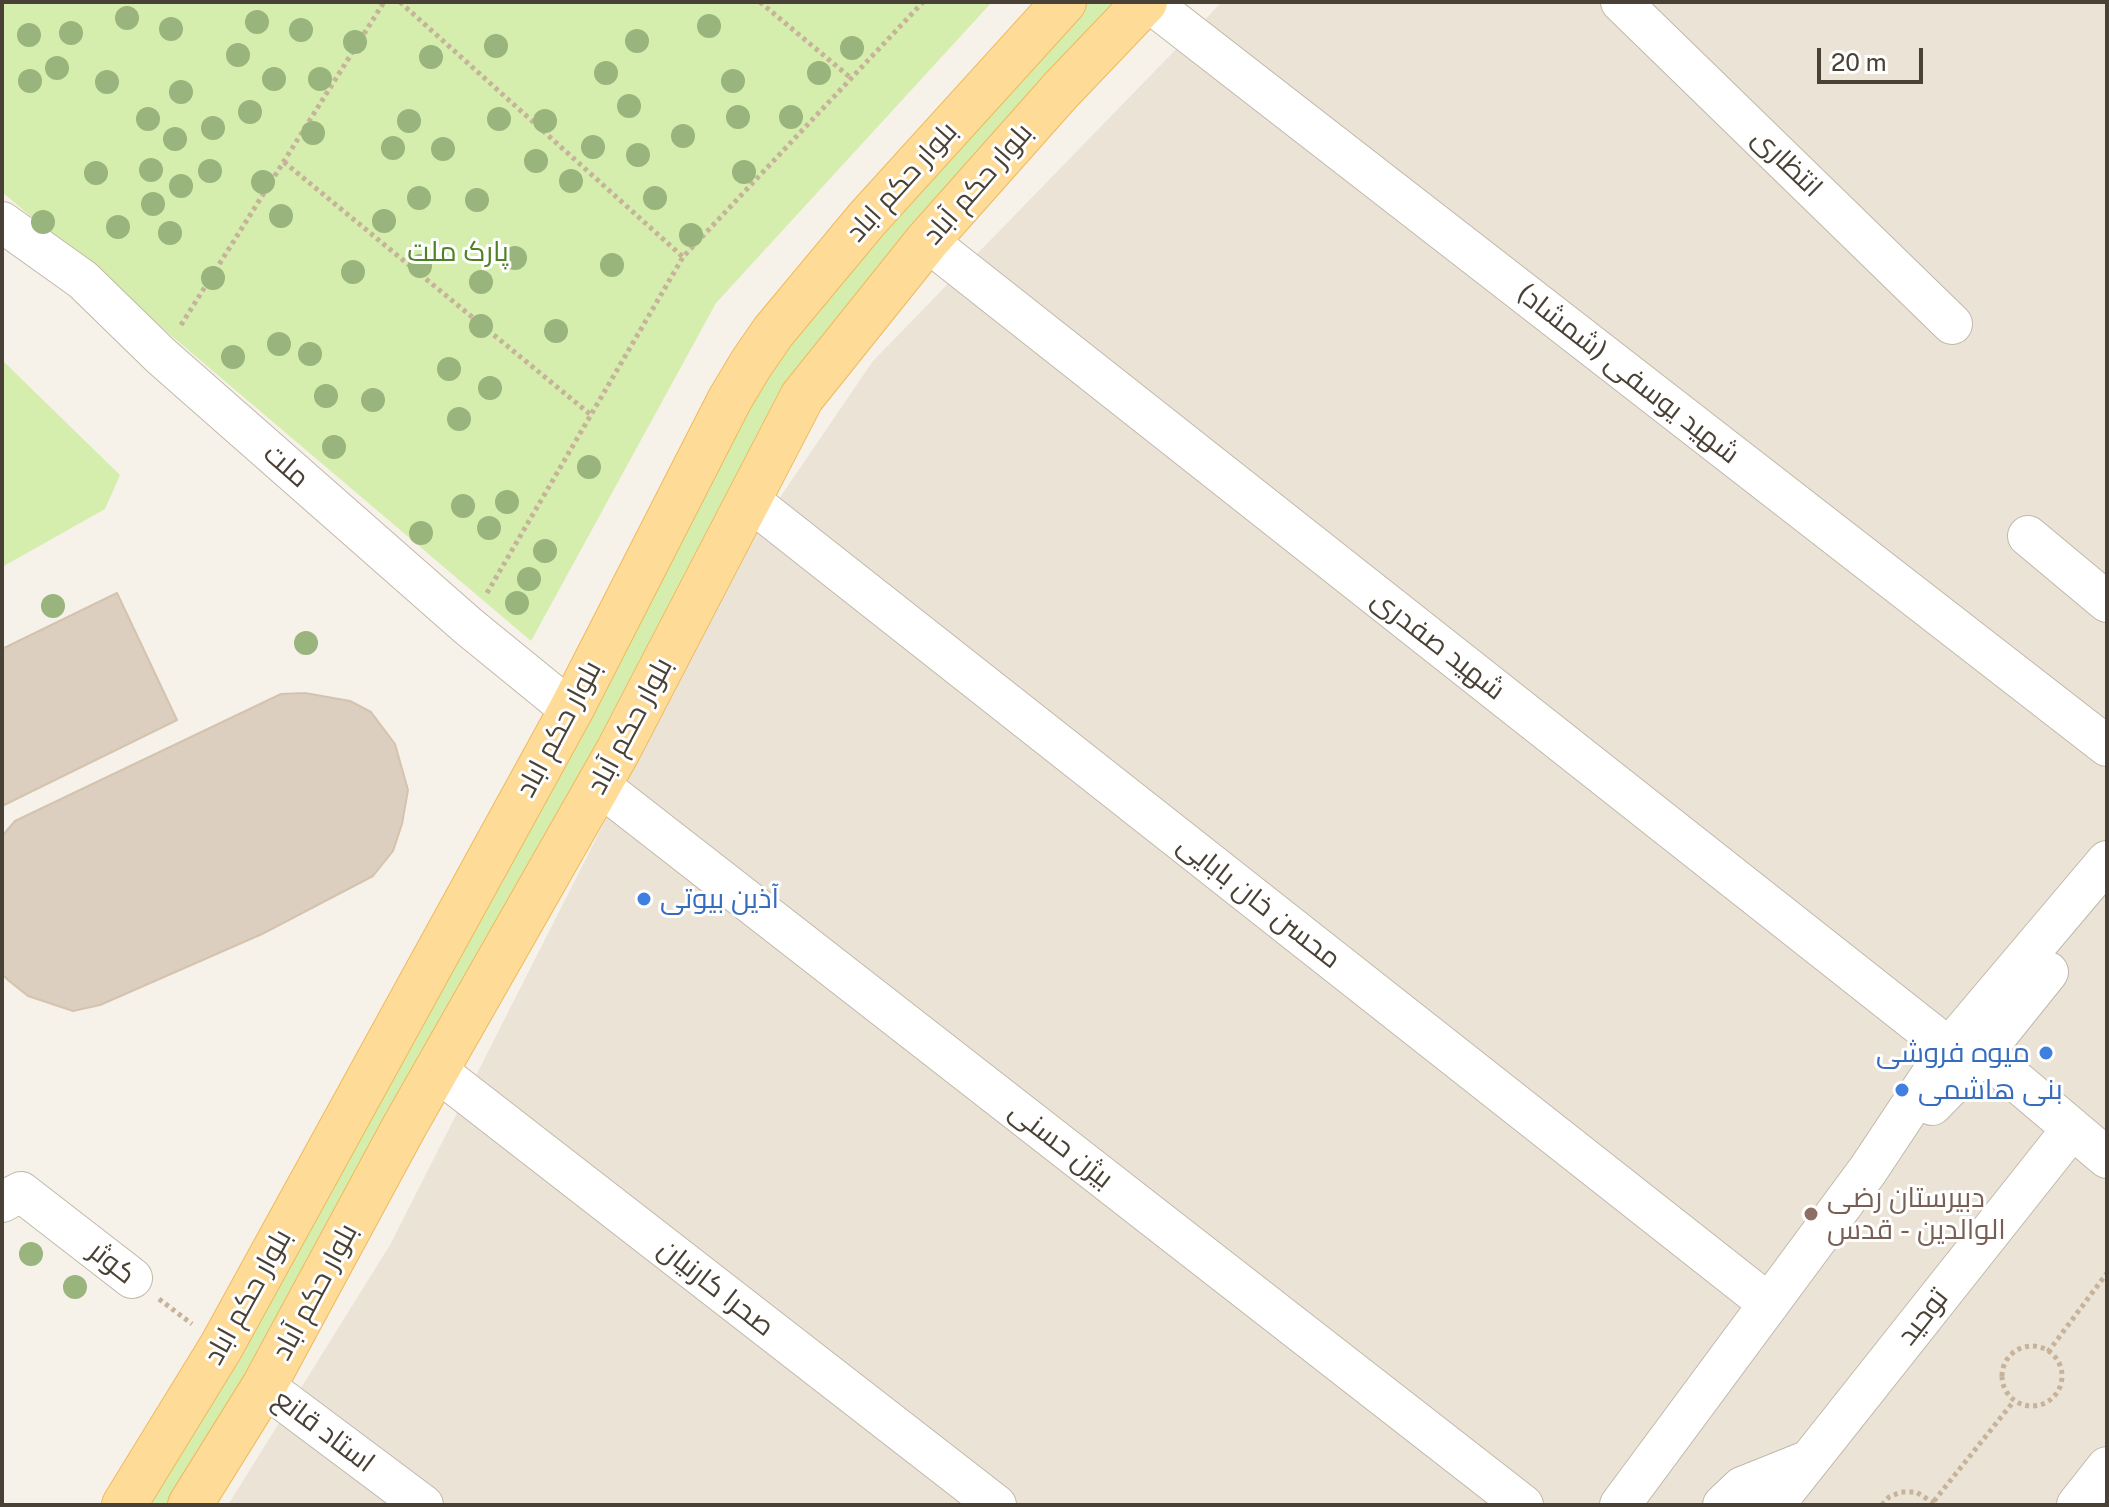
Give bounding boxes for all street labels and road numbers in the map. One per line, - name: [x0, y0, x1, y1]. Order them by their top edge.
- street label: بلوار حکم اباد: [839, 115, 965, 249]
- street label: بلوار حکم آباد: [916, 116, 1040, 252]
- street label: انتظاری: [1745, 121, 1829, 205]
- street label: شهید یوسفی (شمشاد): [1510, 277, 1746, 471]
- street label: ملت: [256, 437, 316, 495]
- street label: شهید صفدری: [1365, 583, 1511, 707]
- street label: بلوار حکم آباد: [580, 652, 680, 800]
- street label: بلوار حکم اباد: [509, 655, 609, 803]
- street label: محسن خان بابایی: [1171, 828, 1347, 976]
- street label: بیژن حسنی: [1003, 1094, 1119, 1196]
- street label: بلوار حکم آباد: [265, 1218, 365, 1366]
- street label: بلوار حکم اباد: [197, 1223, 299, 1371]
- street label: صحرا کارنیان: [651, 1232, 781, 1344]
- street label: کوثر: [82, 1235, 142, 1291]
- street label: توحید: [1891, 1282, 1955, 1352]
- street label: استاد قانع: [267, 1382, 381, 1480]

